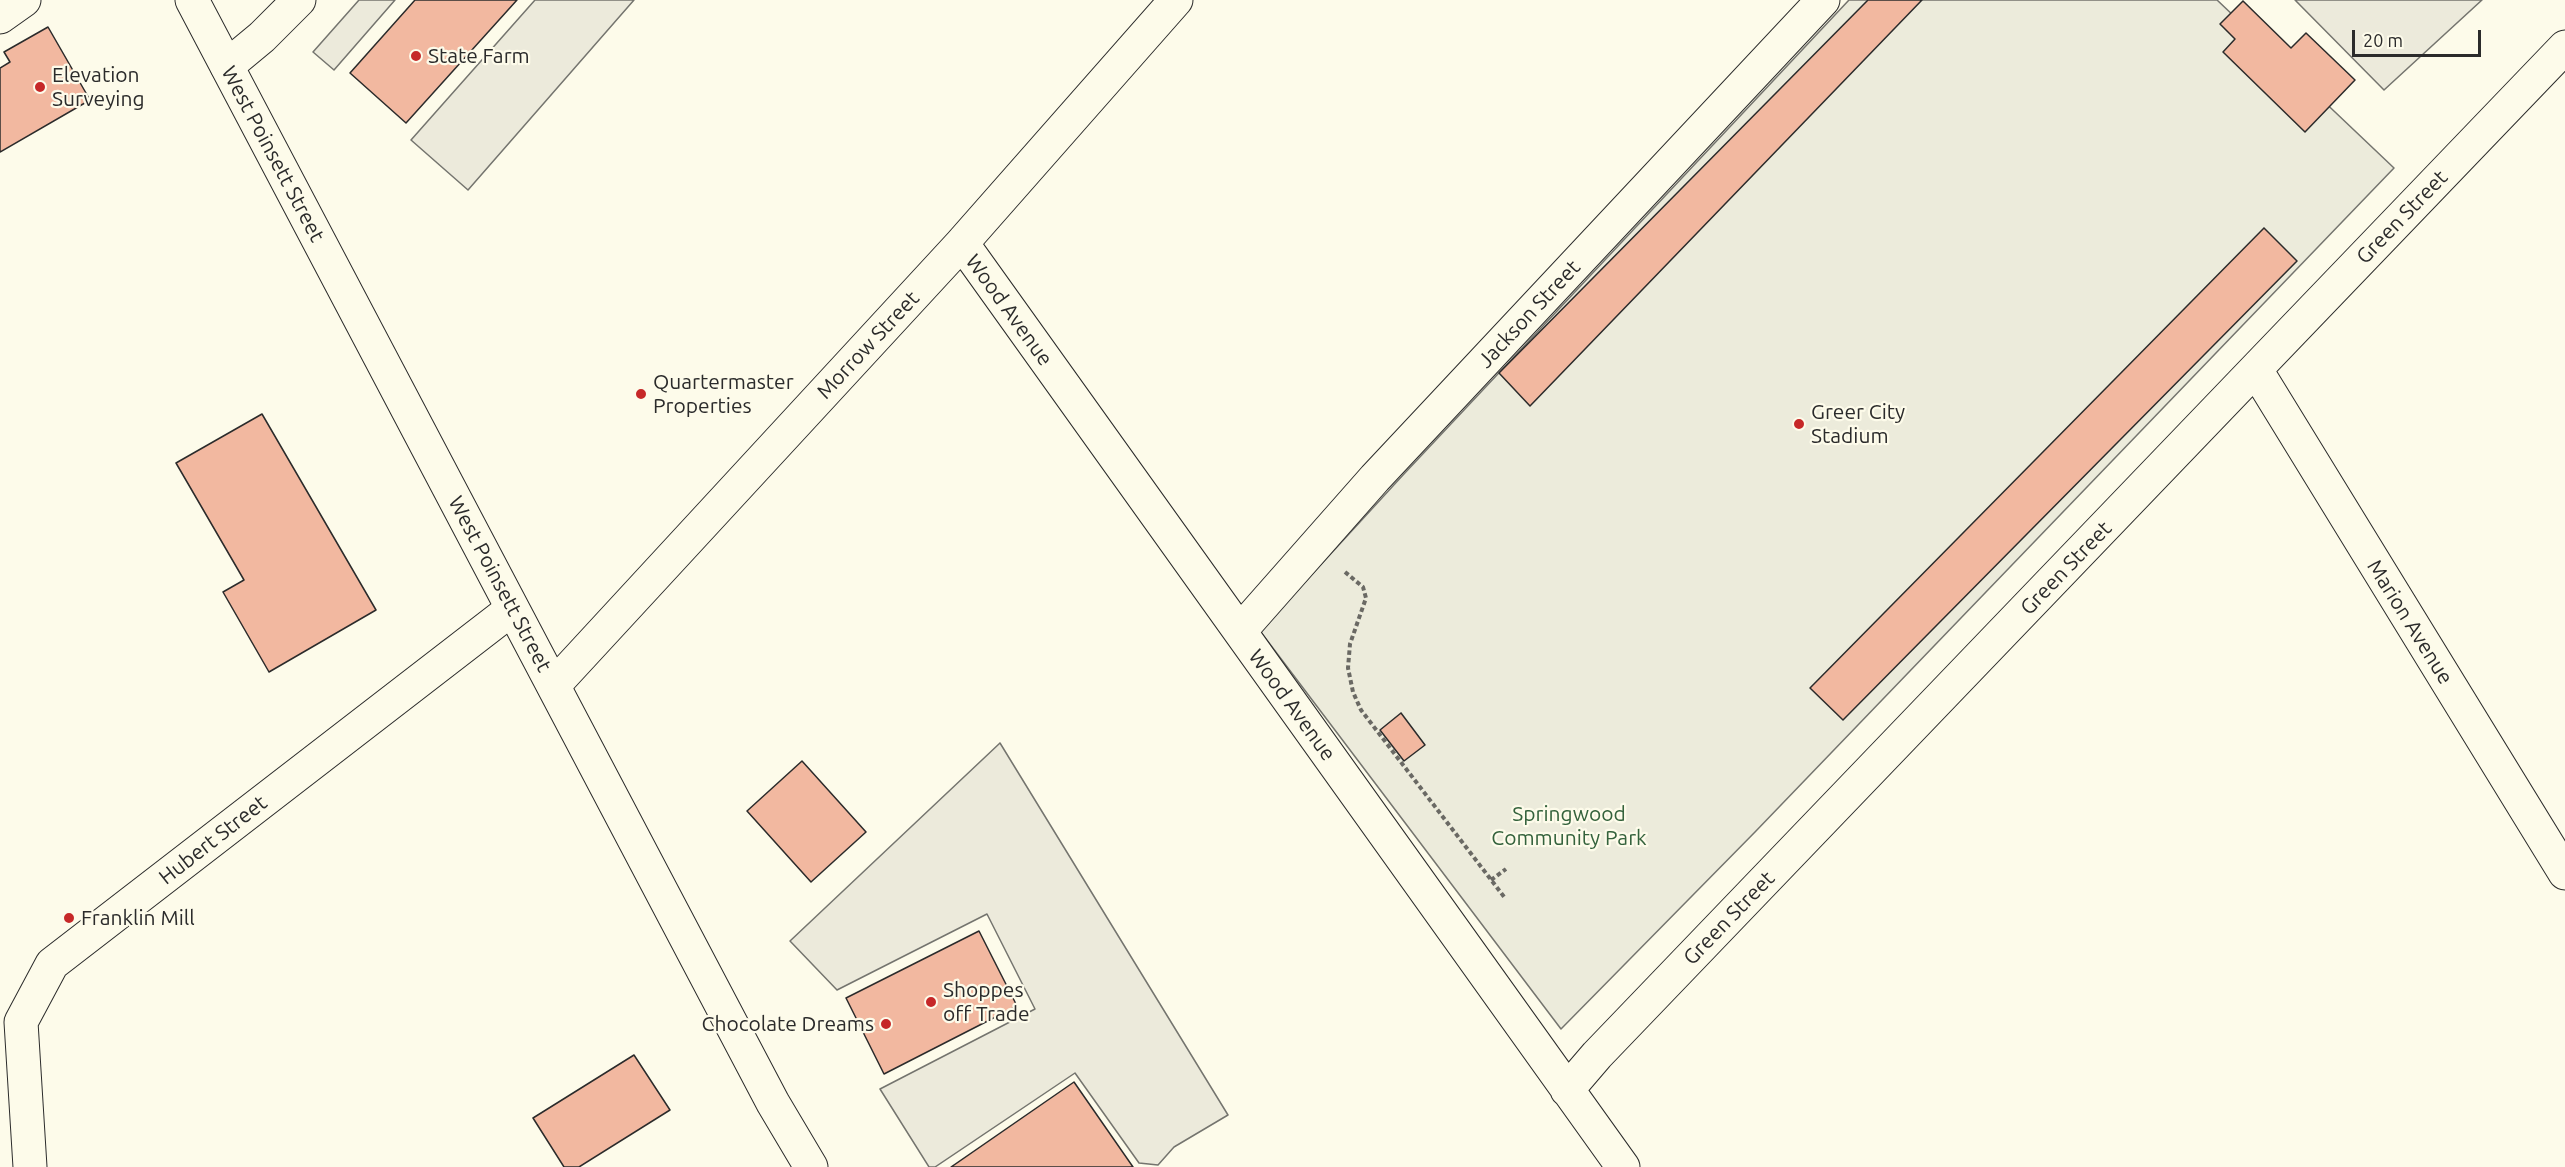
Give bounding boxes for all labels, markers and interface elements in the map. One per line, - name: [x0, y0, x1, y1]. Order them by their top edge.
- scale bar: [2355, 18, 2484, 56]
- text: 20 m: [2363, 30, 2403, 50]
- place label: State Farm: [428, 43, 530, 69]
- marker: State Farm: [409, 49, 423, 63]
- place label: Elevation Surveying: [52, 62, 145, 112]
- street label: West Poinsett Street: [216, 62, 330, 246]
- marker: Elevation Surveying: [33, 80, 47, 94]
- street label: Green Street: [2351, 165, 2453, 269]
- street label: Wood Avenue: [960, 249, 1058, 371]
- street label: Jackson Street: [1473, 255, 1585, 373]
- street label: Morrow Street: [812, 286, 924, 404]
- place label: Quartermaster Properties: [653, 369, 794, 419]
- marker: Quartermaster Properties: [634, 387, 648, 401]
- place label: Greer City Stadium: [1811, 399, 1905, 449]
- marker: Greer City Stadium: [1792, 417, 1806, 431]
- street label: West Poinsett Street: [443, 492, 557, 676]
- street label: Green Street: [2015, 516, 2117, 620]
- street label: Marion Avenue: [2362, 555, 2458, 689]
- street label: Wood Avenue: [1243, 644, 1341, 766]
- street label: Hubert Street: [154, 790, 272, 890]
- park label: Springwood Community Park: [1491, 801, 1647, 851]
- street label: Green Street: [1678, 866, 1780, 970]
- place label: Franklin Mill: [81, 905, 195, 931]
- marker: Franklin Mill: [62, 911, 76, 925]
- place label: Shoppes off Trade: [943, 977, 1030, 1027]
- marker: Shoppes off Trade: [924, 995, 938, 1009]
- place label: Chocolate Dreams: [702, 1011, 874, 1037]
- marker: Chocolate Dreams: [879, 1017, 893, 1031]

